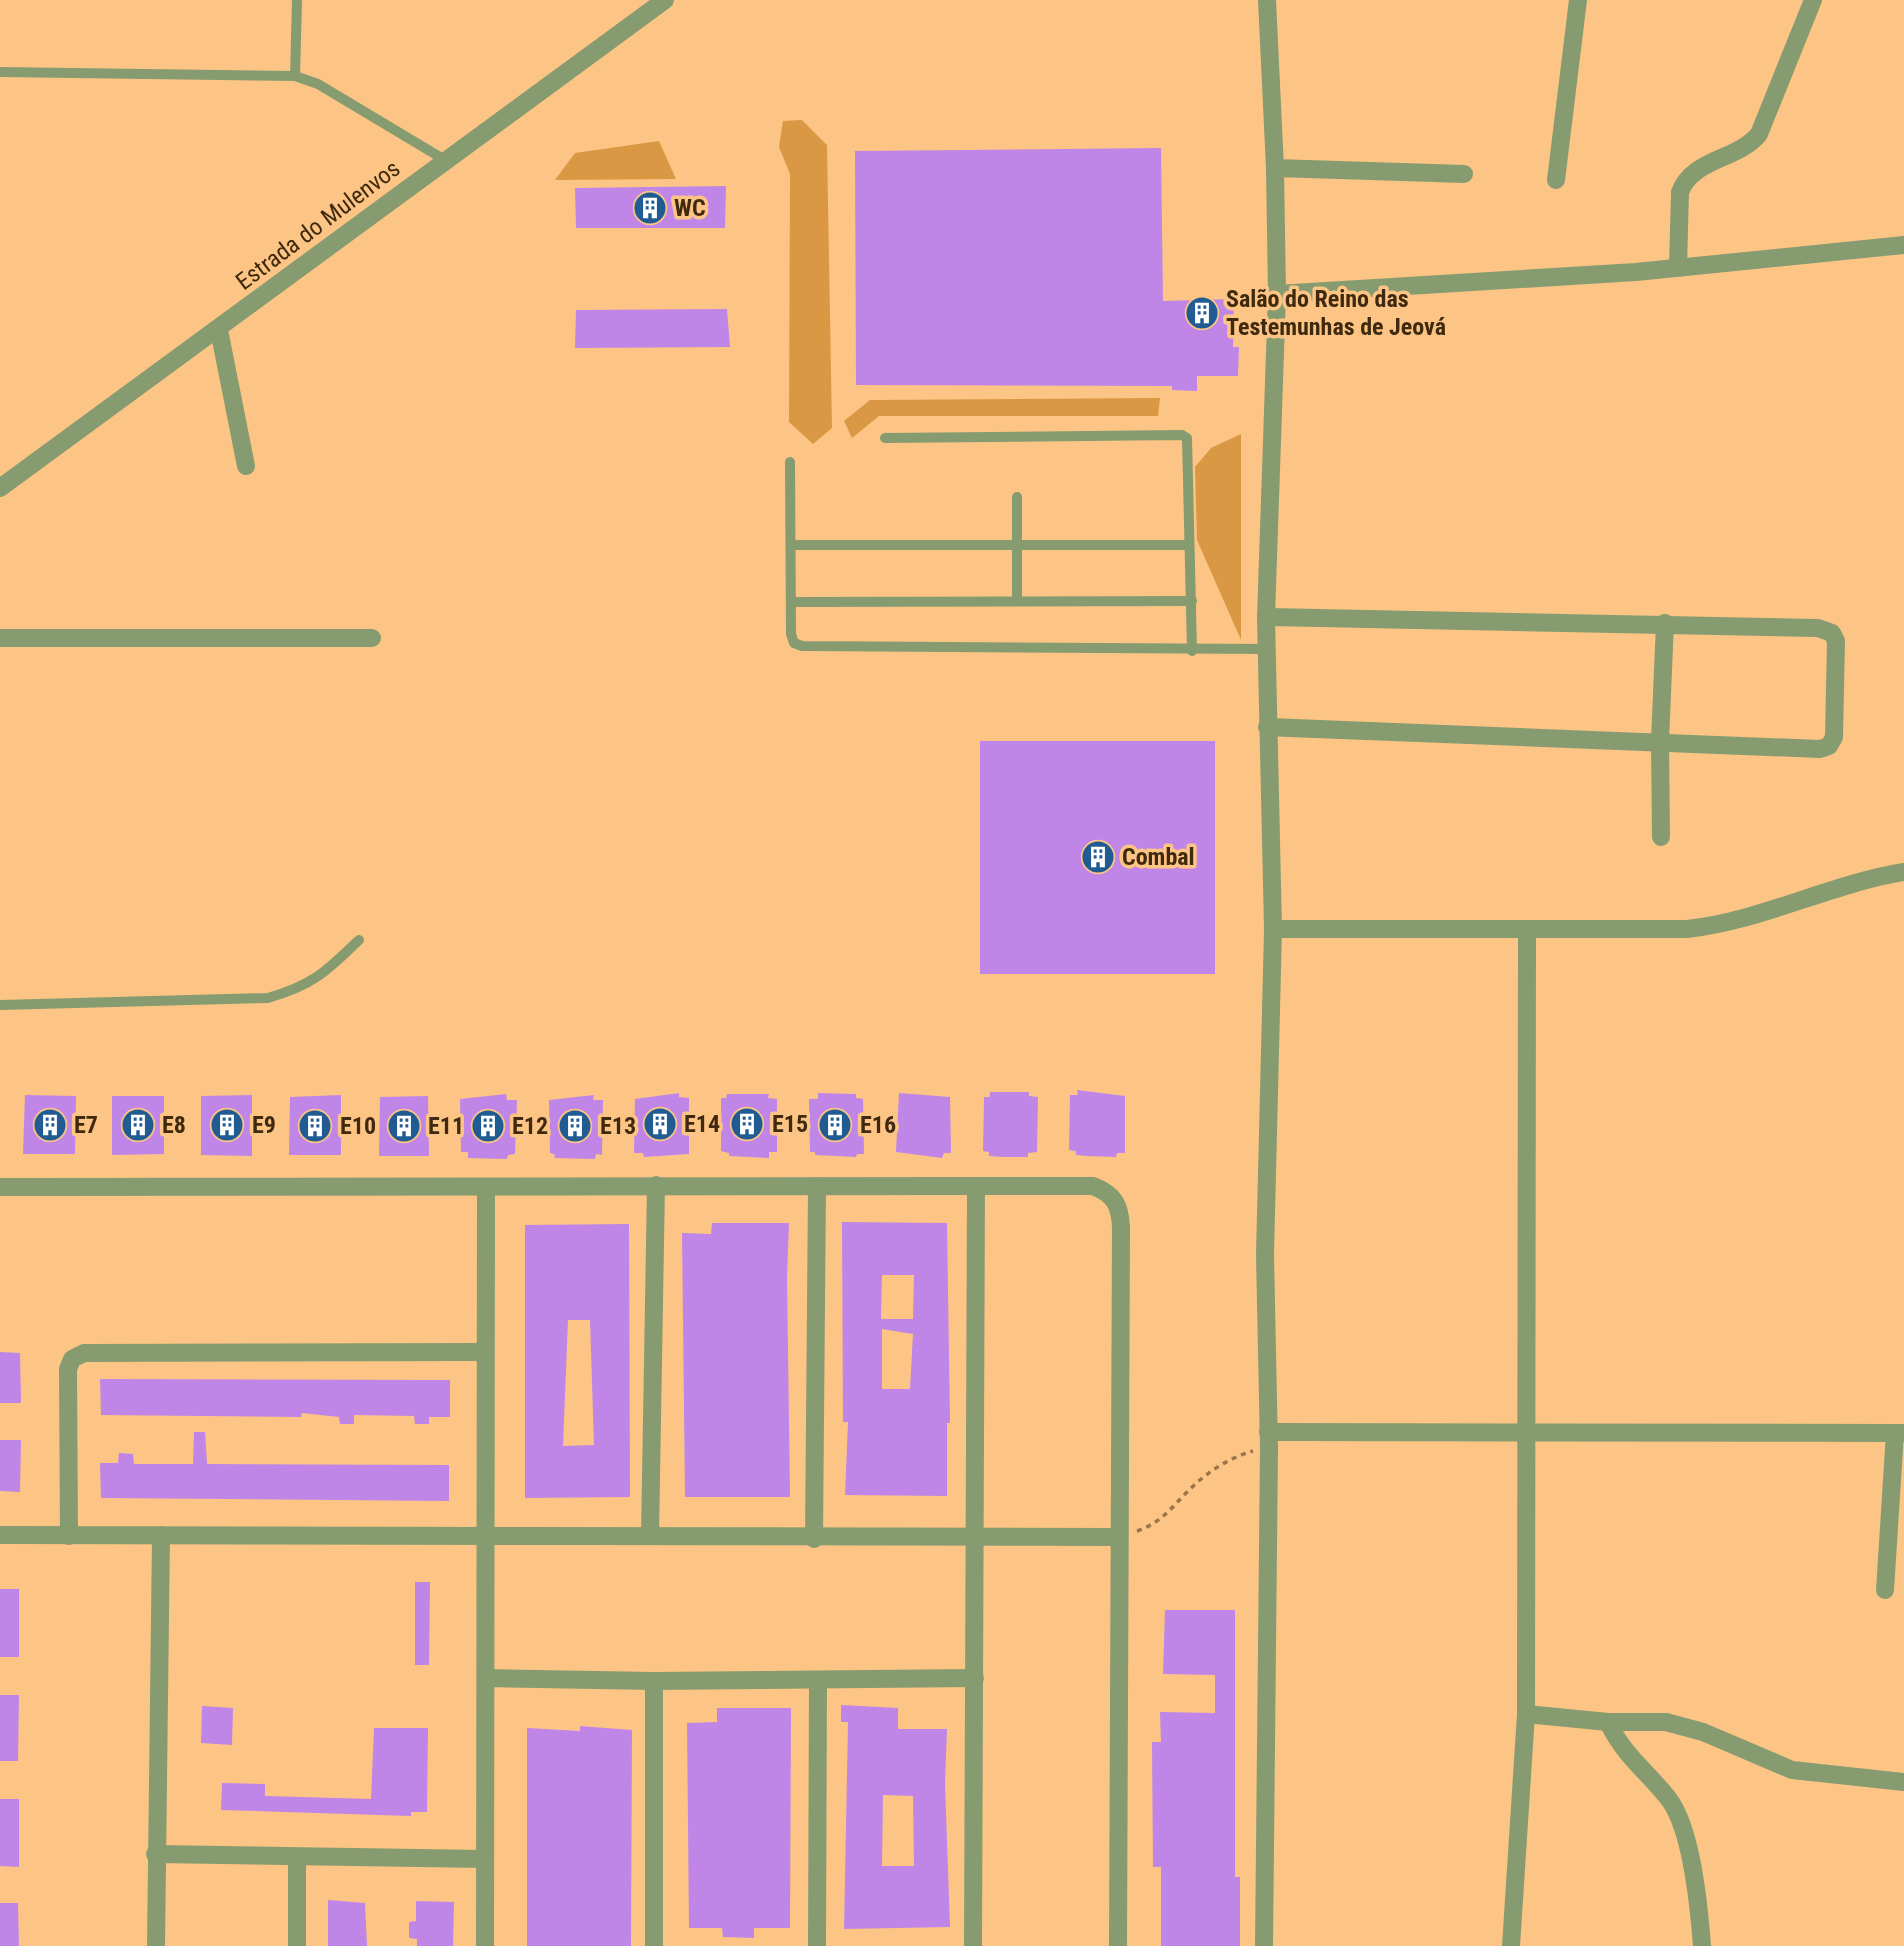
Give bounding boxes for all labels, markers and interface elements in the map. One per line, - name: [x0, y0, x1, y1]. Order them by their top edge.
- street label: Estrada do Mulenvos: [231, 154, 405, 296]
- building icon: WC: [631, 189, 669, 227]
- place label: WC: [674, 194, 706, 222]
- place label: Salão do Reino das Testemunhas de Jeová: [1226, 285, 1446, 341]
- building icon: Salão do Reino das Testemunhas de Jeová: [1183, 294, 1221, 332]
- building icon: Combal: [1079, 838, 1117, 876]
- place label: Combal: [1122, 843, 1195, 871]
- building icon: E14: [641, 1105, 679, 1143]
- building icon: E15: [728, 1105, 766, 1143]
- building icon: E7: [31, 1106, 69, 1144]
- building icon: E8: [119, 1106, 157, 1144]
- building icon: E9: [208, 1106, 246, 1144]
- building icon: E16: [816, 1106, 854, 1144]
- building icon: E10: [296, 1107, 334, 1145]
- building icon: E11: [385, 1107, 423, 1145]
- building icon: E12: [469, 1107, 507, 1145]
- building icon: E13: [556, 1107, 594, 1145]
- place label: E14: [684, 1110, 720, 1138]
- place label: E15: [772, 1110, 808, 1138]
- place label: E7: [74, 1111, 98, 1139]
- place label: E8: [162, 1111, 186, 1139]
- place label: E9: [252, 1111, 276, 1139]
- place label: E16: [860, 1111, 896, 1139]
- place label: E10: [340, 1112, 376, 1140]
- place label: E11: [428, 1112, 464, 1140]
- place label: E12: [512, 1112, 548, 1140]
- place label: E13: [600, 1112, 636, 1140]

